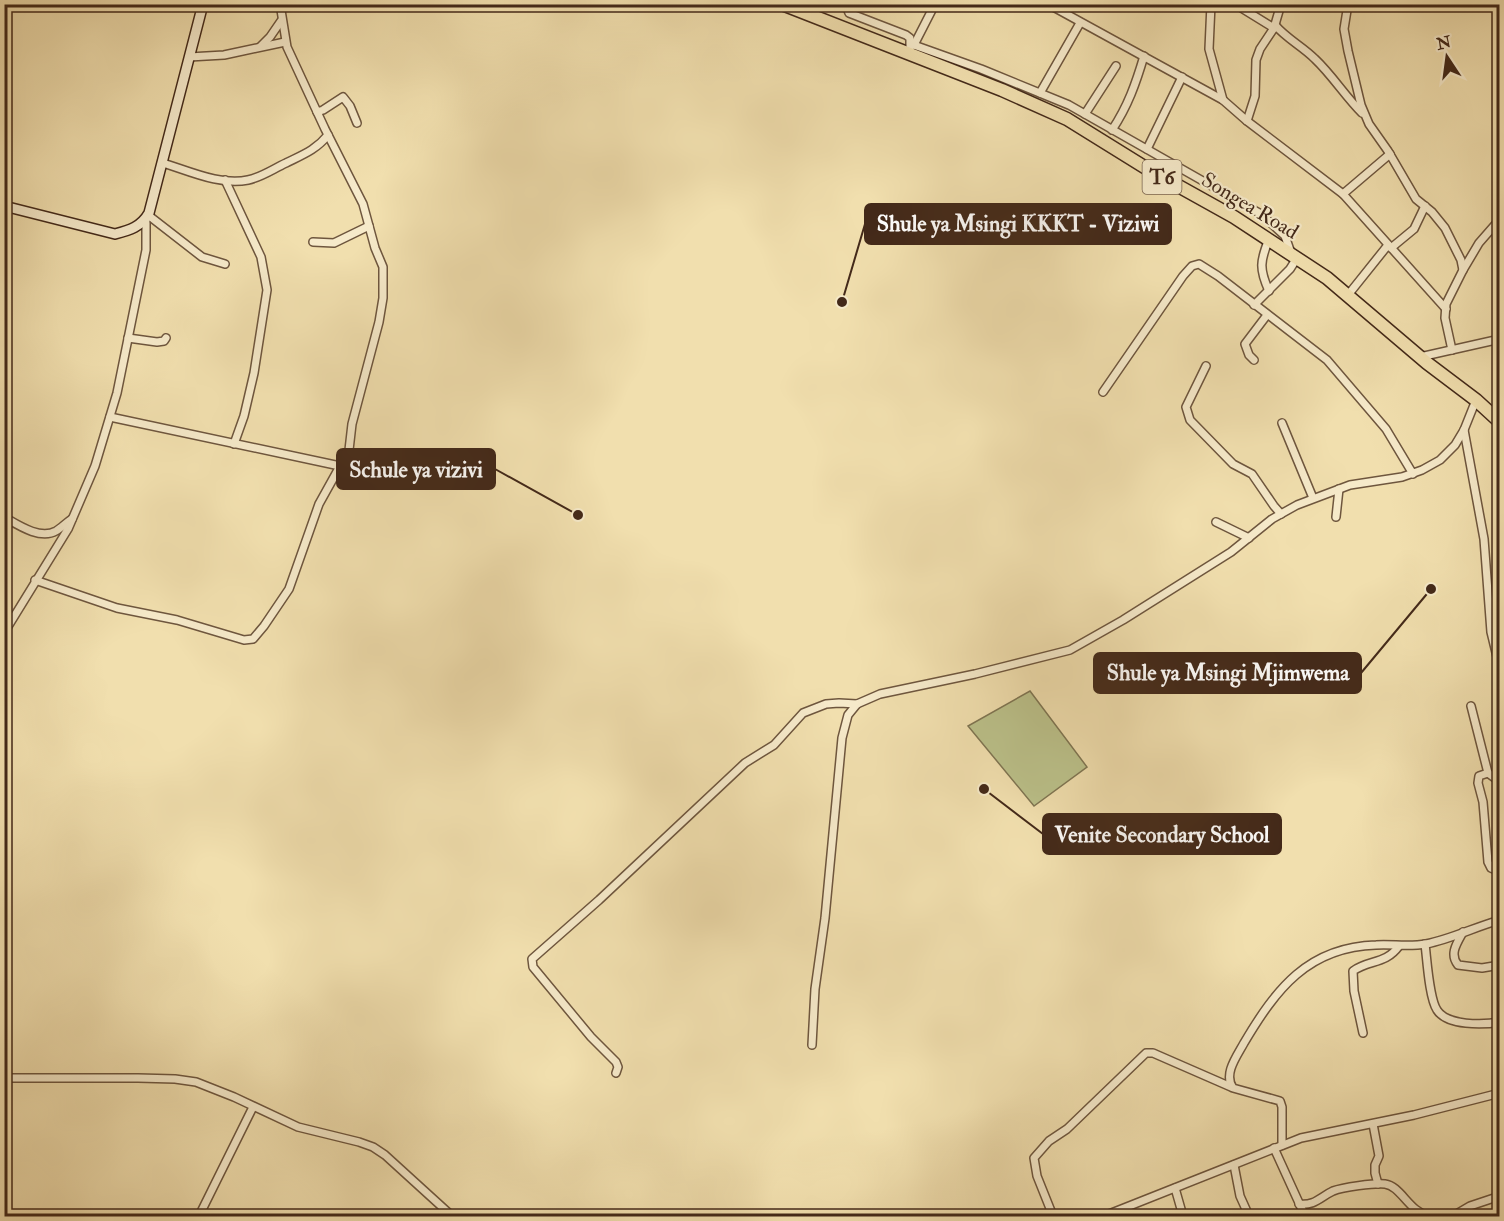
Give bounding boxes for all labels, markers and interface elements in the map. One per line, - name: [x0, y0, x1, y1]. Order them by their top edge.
- north arrow: [1417, 27, 1477, 87]
- text: N: [1434, 32, 1454, 55]
- road number: T6: [1142, 160, 1182, 194]
- street label: Songea Road: [1196, 166, 1304, 246]
- callout: Shule ya Msingi KKKT - Viziwi: [865, 204, 1171, 244]
- text: Shule ya Msingi KKKT - Viziwi: [877, 210, 1159, 239]
- callout: Schule ya vizivi: [337, 449, 495, 489]
- text: Schule ya vizivi: [349, 456, 483, 485]
- callout: Shule ya Msingi Mjimwema: [1094, 653, 1361, 693]
- text: Shule ya Msingi Mjimwema: [1107, 659, 1350, 688]
- callout: Venite Secondary School: [1043, 814, 1281, 854]
- text: Venite Secondary School: [1054, 821, 1270, 850]

